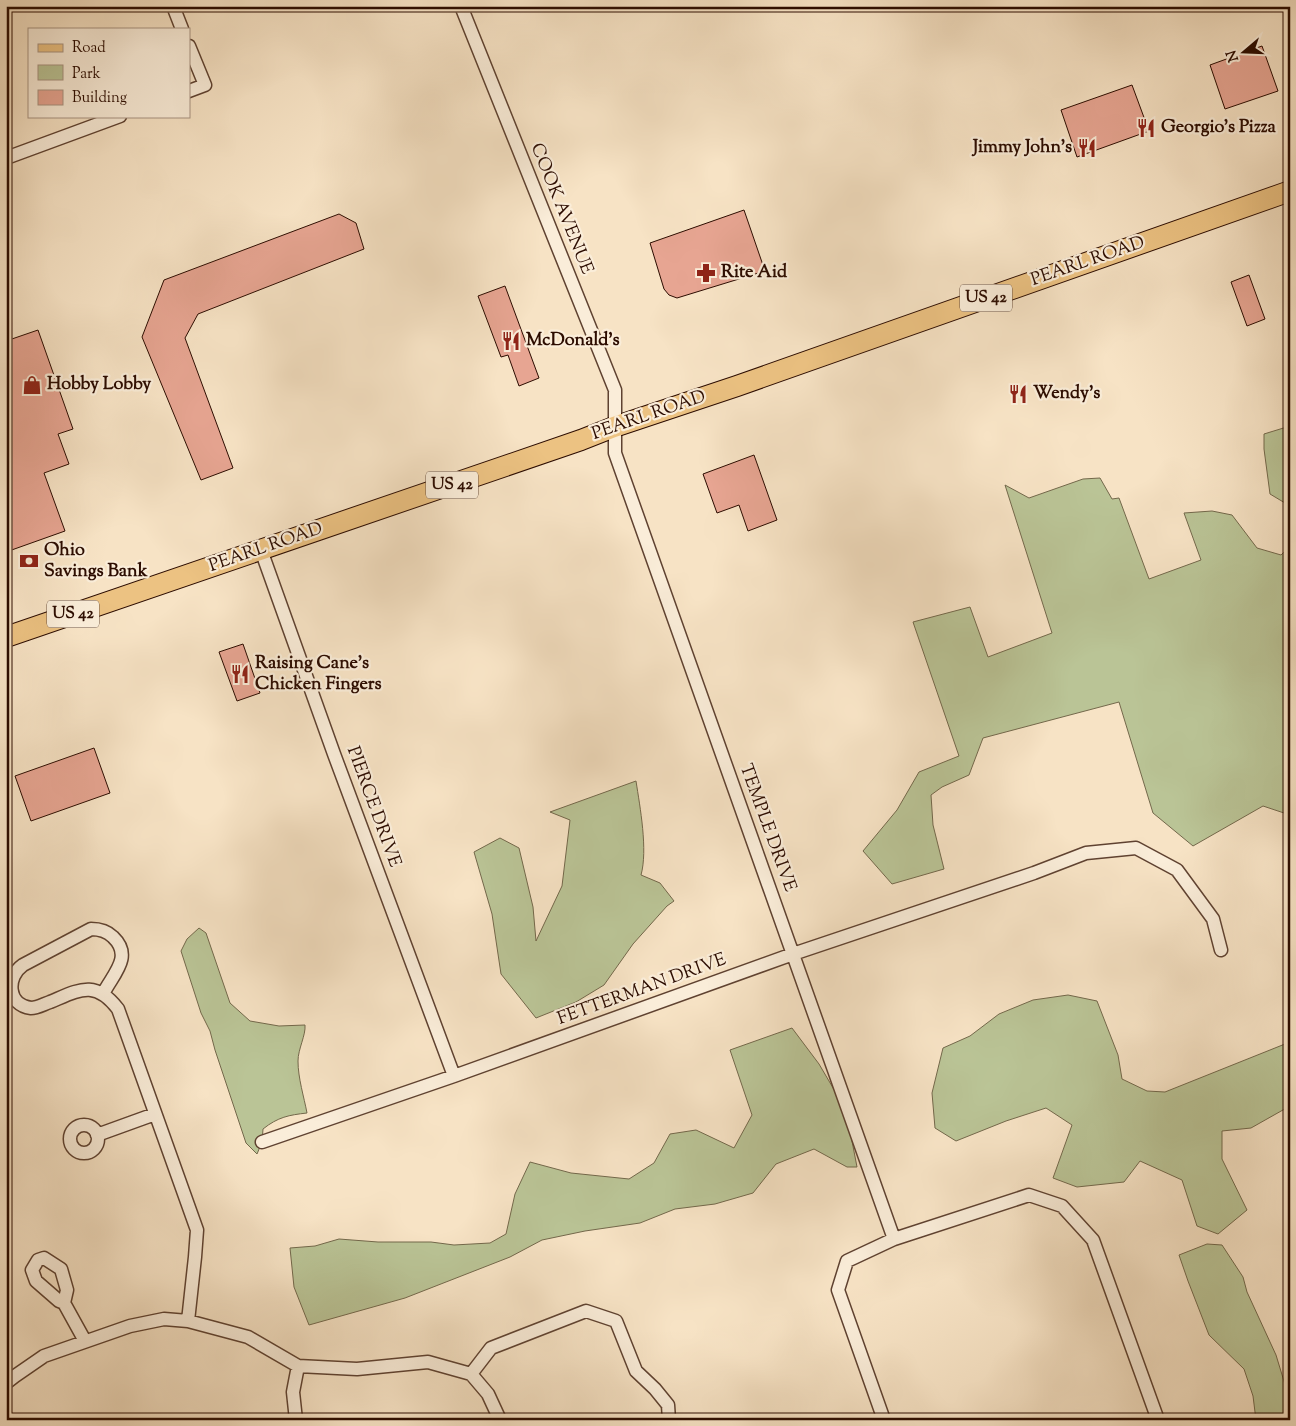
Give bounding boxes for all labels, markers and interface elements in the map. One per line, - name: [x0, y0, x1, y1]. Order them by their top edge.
- legend: [28, 28, 190, 118]
- north arrow: [1218, 28, 1268, 78]
- text: Road: [72, 38, 106, 59]
- text: N: [1222, 47, 1245, 64]
- text: Park: [72, 64, 101, 85]
- text: Building: [72, 88, 127, 109]
- place label: Georgio's Pizza: [1161, 115, 1277, 141]
- restaurant icon: Georgio's Pizza: [1135, 117, 1157, 139]
- place label: Jimmy John's: [971, 135, 1072, 161]
- restaurant icon: Jimmy John's: [1076, 137, 1098, 159]
- street label: COOK AVENUE: [523, 139, 599, 279]
- street label: PEARL ROAD: [1028, 230, 1148, 294]
- place label: Rite Aid: [721, 260, 788, 286]
- pharmacy icon: Rite Aid: [695, 262, 717, 284]
- road number: US 42: [960, 284, 1012, 312]
- place label: McDonald's: [526, 328, 620, 354]
- restaurant icon: McDonald's: [500, 330, 522, 352]
- place label: Hobby Lobby: [47, 372, 151, 398]
- shop icon: Hobby Lobby: [21, 374, 43, 396]
- place label: Wendy's: [1033, 381, 1100, 407]
- restaurant icon: Wendy's: [1007, 383, 1029, 405]
- street label: PEARL ROAD: [589, 384, 709, 448]
- road number: US 42: [426, 472, 478, 498]
- street label: PEARL ROAD: [206, 516, 326, 580]
- place label: Ohio Savings Bank: [44, 538, 148, 585]
- bank icon: Ohio Savings Bank: [18, 550, 40, 572]
- road number: US 42: [47, 600, 99, 628]
- place label: Raising Cane's Chicken Fingers: [255, 651, 382, 698]
- restaurant icon: Raising Cane's Chicken Fingers: [229, 663, 251, 685]
- street label: PIERCE DRIVE: [339, 743, 407, 871]
- street label: TEMPLE DRIVE: [732, 760, 802, 896]
- street label: FETTERMAN DRIVE: [554, 947, 730, 1033]

